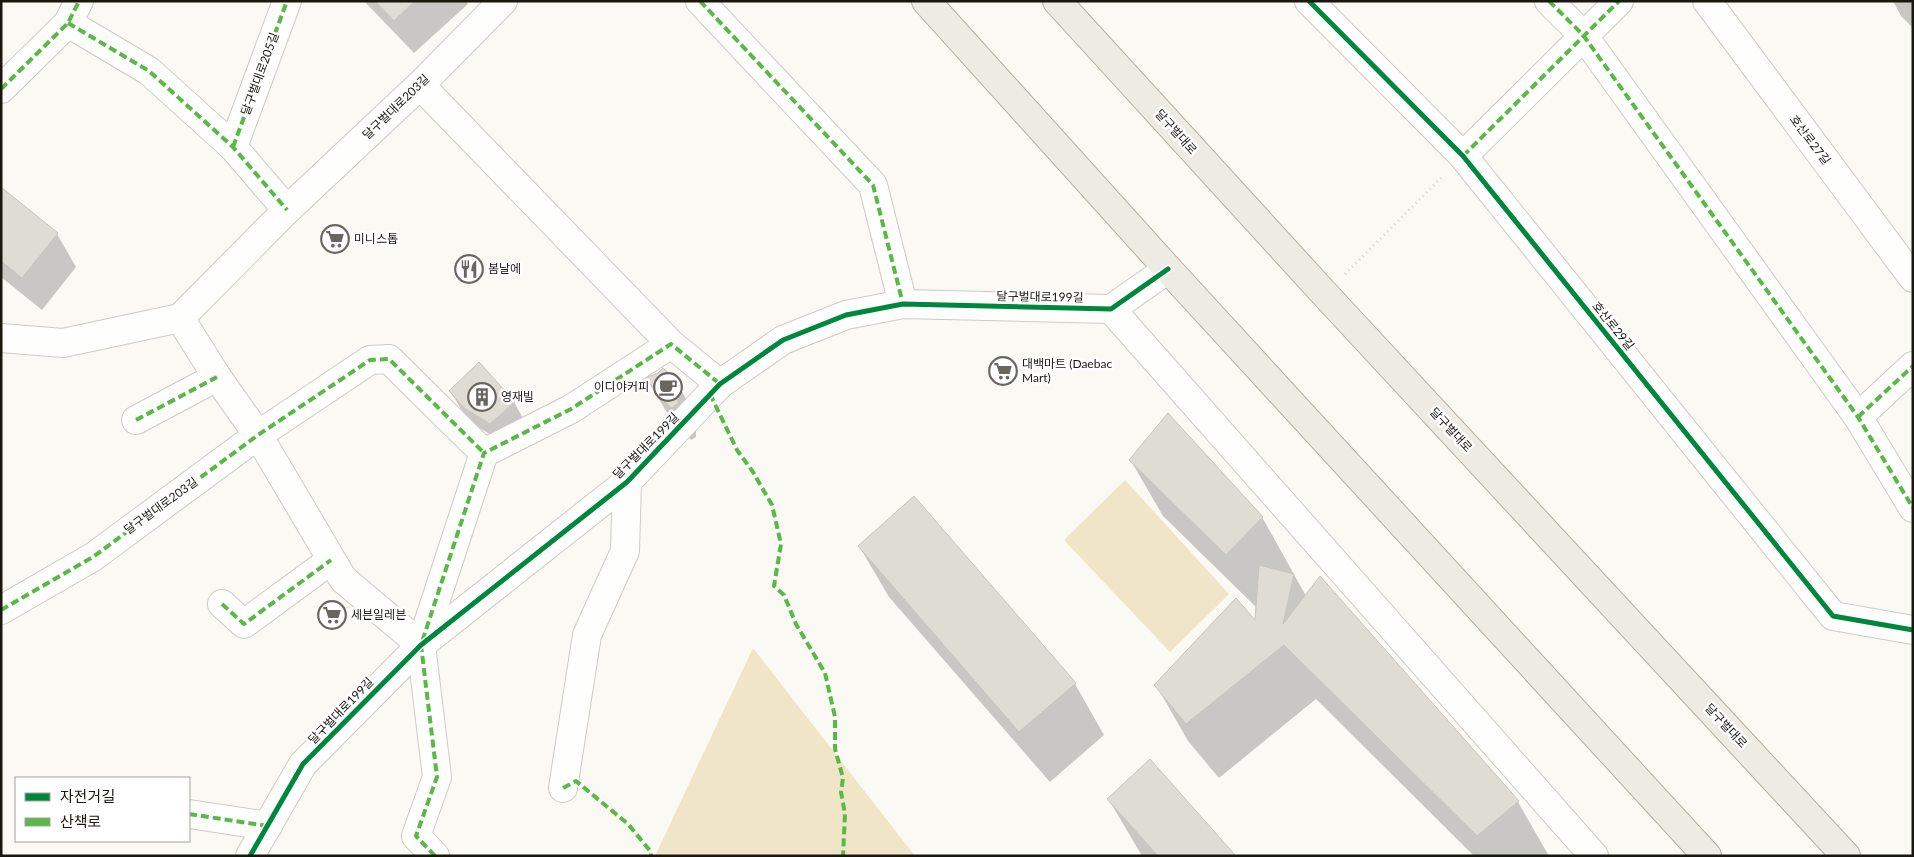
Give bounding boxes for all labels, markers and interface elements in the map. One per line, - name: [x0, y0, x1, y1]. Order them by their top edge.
- street label: 달구벌대로205길: [238, 30, 281, 117]
- street label: 달구벌대로203길: [359, 71, 432, 142]
- street label: 달구벌대로: [1152, 106, 1200, 157]
- street label: 호산로27길: [1787, 112, 1834, 167]
- supermarket icon: 미니스톱: [320, 224, 350, 254]
- place label: 미니스톱: [354, 231, 398, 246]
- restaurant icon: 봄날에: [454, 254, 484, 284]
- place label: 봄날에: [488, 261, 521, 276]
- street label: 달구벌대로199길: [996, 288, 1084, 305]
- street label: 호산로29길: [1589, 298, 1637, 353]
- supermarket icon: 대백마트 (Daebac Mart): [988, 356, 1018, 386]
- place label: 대백마트 (Daebac Mart): [1022, 356, 1112, 385]
- cafe icon: 이디야커피: [653, 372, 683, 402]
- place label: 이디야커피: [594, 379, 649, 394]
- building icon: 영재빌: [467, 382, 497, 412]
- place label: 영재빌: [501, 389, 534, 404]
- street label: 달구벌대로: [1427, 404, 1476, 455]
- street label: 달구벌대로199길: [610, 410, 682, 482]
- street label: 달구벌대로203길: [121, 474, 200, 537]
- supermarket icon: 세븐일레븐: [317, 600, 347, 630]
- place label: 세븐일레븐: [351, 607, 406, 622]
- street label: 달구벌대로199길: [305, 674, 376, 747]
- street label: 달구벌대로: [1702, 700, 1751, 751]
- legend: [15, 777, 190, 842]
- text: 자전거길: [60, 787, 115, 805]
- text: 산책로: [60, 812, 101, 830]

